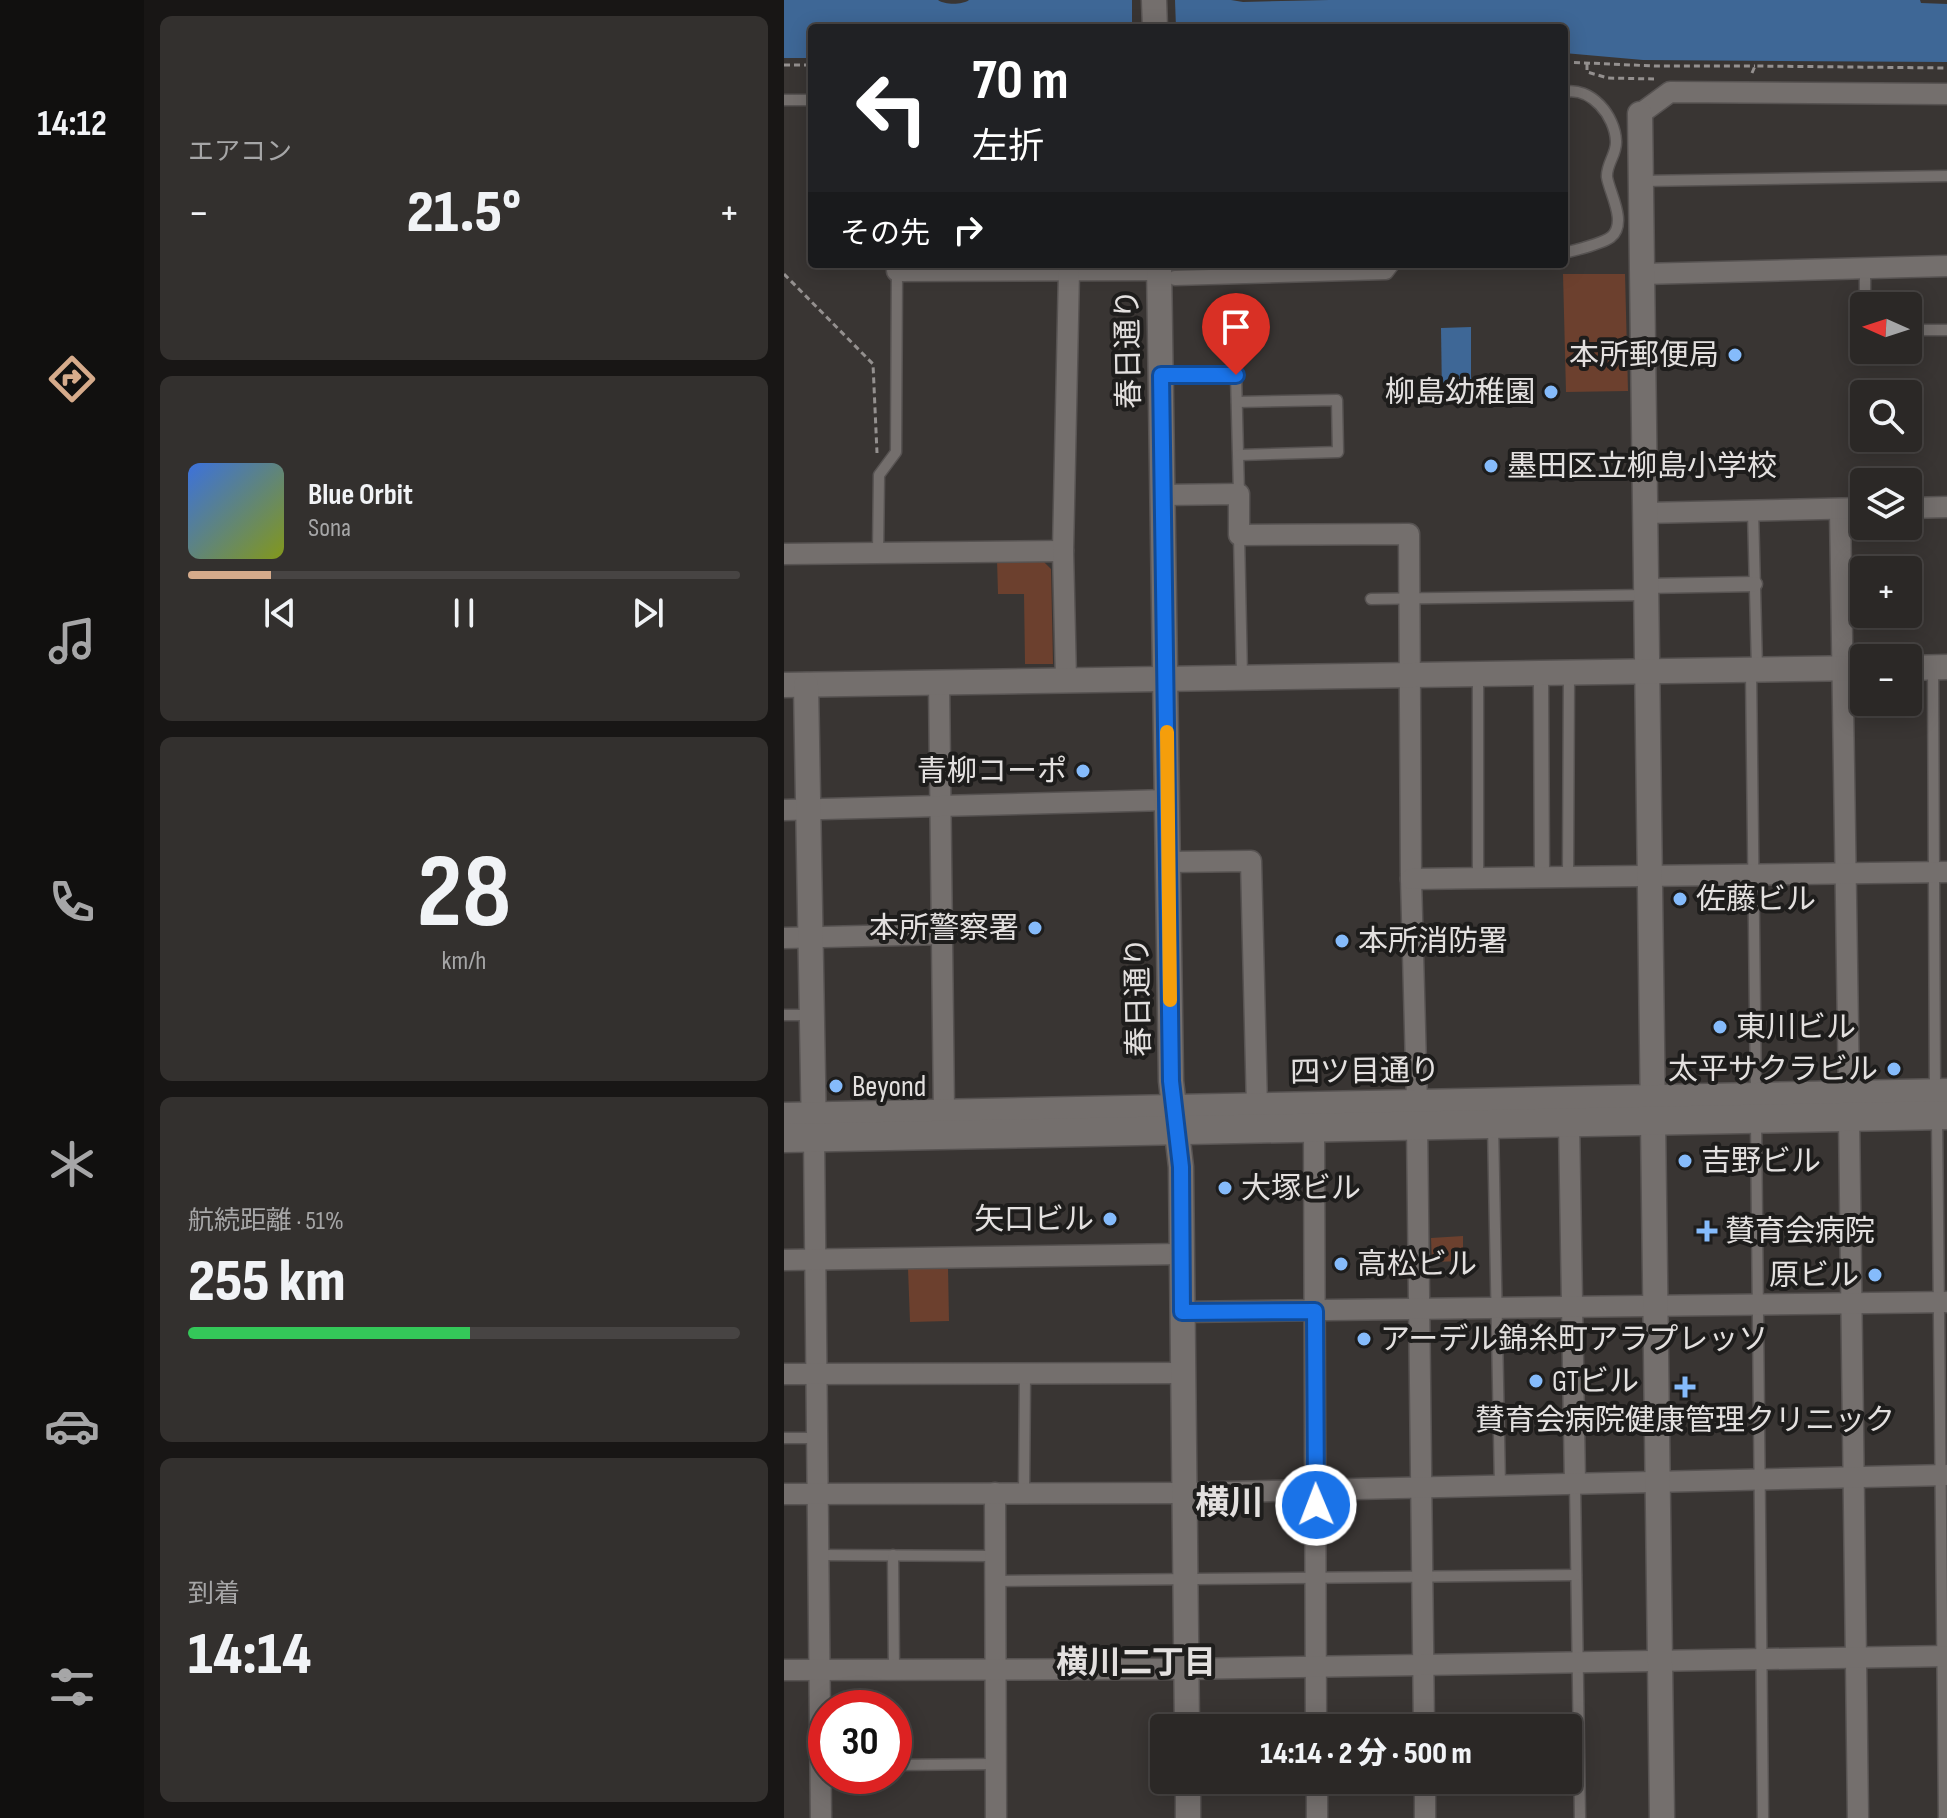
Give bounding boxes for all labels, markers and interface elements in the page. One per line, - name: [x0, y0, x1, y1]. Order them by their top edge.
- text: 70 m: [972, 48, 1069, 115]
- icon: left: [840, 56, 944, 160]
- text: 14:12: [37, 103, 107, 146]
- text: 左折: [972, 126, 1044, 169]
- text: エアコン: [188, 137, 292, 168]
- text: 21.5°: [407, 177, 521, 249]
- text: −: [188, 187, 210, 240]
- text: +: [718, 187, 740, 240]
- icon: right: [946, 208, 990, 252]
- text: その先: [840, 216, 930, 252]
- street label: 春日通り: [1110, 289, 1148, 409]
- north arrow: [1850, 292, 1922, 364]
- map controls: [1850, 292, 1922, 716]
- pin: [1202, 293, 1270, 375]
- icon: arrive: [1214, 305, 1258, 349]
- place label: 本所郵便局: [1569, 338, 1719, 374]
- marker: 本所郵便局: [1726, 346, 1744, 364]
- icon: directions: [44, 351, 100, 407]
- place label: 柳島幼稚園: [1385, 375, 1535, 411]
- button: search: [1850, 380, 1922, 452]
- marker: 柳島幼稚園: [1542, 383, 1560, 401]
- place label: 墨田区立柳島小学校: [1507, 449, 1777, 485]
- marker: 墨田区立柳島小学校: [1482, 457, 1500, 475]
- button: layers: [1850, 468, 1922, 540]
- text: Blue Orbit: [308, 477, 413, 513]
- text: Sona: [308, 513, 351, 544]
- button: +: [1850, 556, 1922, 628]
- icon: previous: [258, 591, 302, 635]
- icon: pause: [442, 591, 486, 635]
- icon: next: [626, 591, 670, 635]
- icon: music: [44, 613, 100, 669]
- button: −: [1850, 644, 1922, 716]
- place label: 青柳コーポ: [917, 754, 1067, 790]
- marker: 青柳コーポ: [1074, 762, 1092, 780]
- text: 28: [417, 831, 511, 956]
- icon: phone: [44, 874, 100, 930]
- place label: 佐藤ビル: [1696, 882, 1816, 918]
- marker: 佐藤ビル: [1671, 890, 1689, 908]
- place label: 本所警察署: [869, 911, 1019, 947]
- marker: 本所警察署: [1026, 919, 1044, 937]
- place label: 本所消防署: [1358, 924, 1508, 960]
- marker: 本所消防署: [1333, 932, 1351, 950]
- street label: 春日通り: [1120, 937, 1158, 1057]
- text: km/h: [442, 946, 486, 977]
- place label: 東川ビル: [1736, 1010, 1856, 1046]
- marker: 東川ビル: [1711, 1018, 1729, 1036]
- place label: 太平サクラビル: [1668, 1052, 1878, 1088]
- street label: 四ツ目通り: [1290, 1053, 1440, 1091]
- marker: 太平サクラビル: [1885, 1060, 1903, 1078]
- place label: Beyond: [852, 1069, 926, 1105]
- marker: Beyond: [827, 1077, 845, 1095]
- icon: climate: [44, 1136, 100, 1192]
- place label: 吉野ビル: [1701, 1144, 1821, 1180]
- marker: 吉野ビル: [1676, 1152, 1694, 1170]
- place label: 大塚ビル: [1241, 1171, 1361, 1207]
- marker: 大塚ビル: [1216, 1179, 1234, 1197]
- place label: 矢口ビル: [974, 1202, 1094, 1238]
- text: 航続距離 · 51%: [188, 1206, 344, 1237]
- marker: 矢口ビル: [1101, 1210, 1119, 1228]
- place label: 賛育会病院: [1725, 1214, 1875, 1250]
- marker: 賛育会病院: [1696, 1220, 1718, 1242]
- text: 255 km: [188, 1246, 346, 1318]
- place label: 高松ビル: [1357, 1247, 1477, 1283]
- marker: 高松ビル: [1332, 1255, 1350, 1273]
- place label: 原ビル: [1769, 1258, 1859, 1294]
- marker: 原ビル: [1866, 1266, 1884, 1284]
- place label: アーデル錦糸町アラプレッソ: [1380, 1322, 1768, 1358]
- marker: アーデル錦糸町アラプレッソ: [1355, 1330, 1373, 1348]
- place label: GTビル: [1552, 1364, 1639, 1400]
- marker: GTビル: [1527, 1372, 1545, 1390]
- marker: 賛育会病院健康管理クリニック: [1674, 1376, 1696, 1398]
- icon: car: [44, 1398, 100, 1454]
- place label: 賛育会病院健康管理クリニック: [1475, 1403, 1895, 1439]
- position arrow: [1274, 1463, 1358, 1547]
- district label: 横川: [1195, 1483, 1263, 1524]
- text: 到着: [188, 1579, 240, 1610]
- text: 14:14: [188, 1619, 311, 1691]
- district label: 横川二丁目: [1056, 1644, 1216, 1683]
- icon: filters: [44, 1659, 100, 1715]
- speed limit sign: 30: [808, 1690, 912, 1794]
- text: 14:14 · 2 分 · 500 m: [1260, 1736, 1472, 1772]

